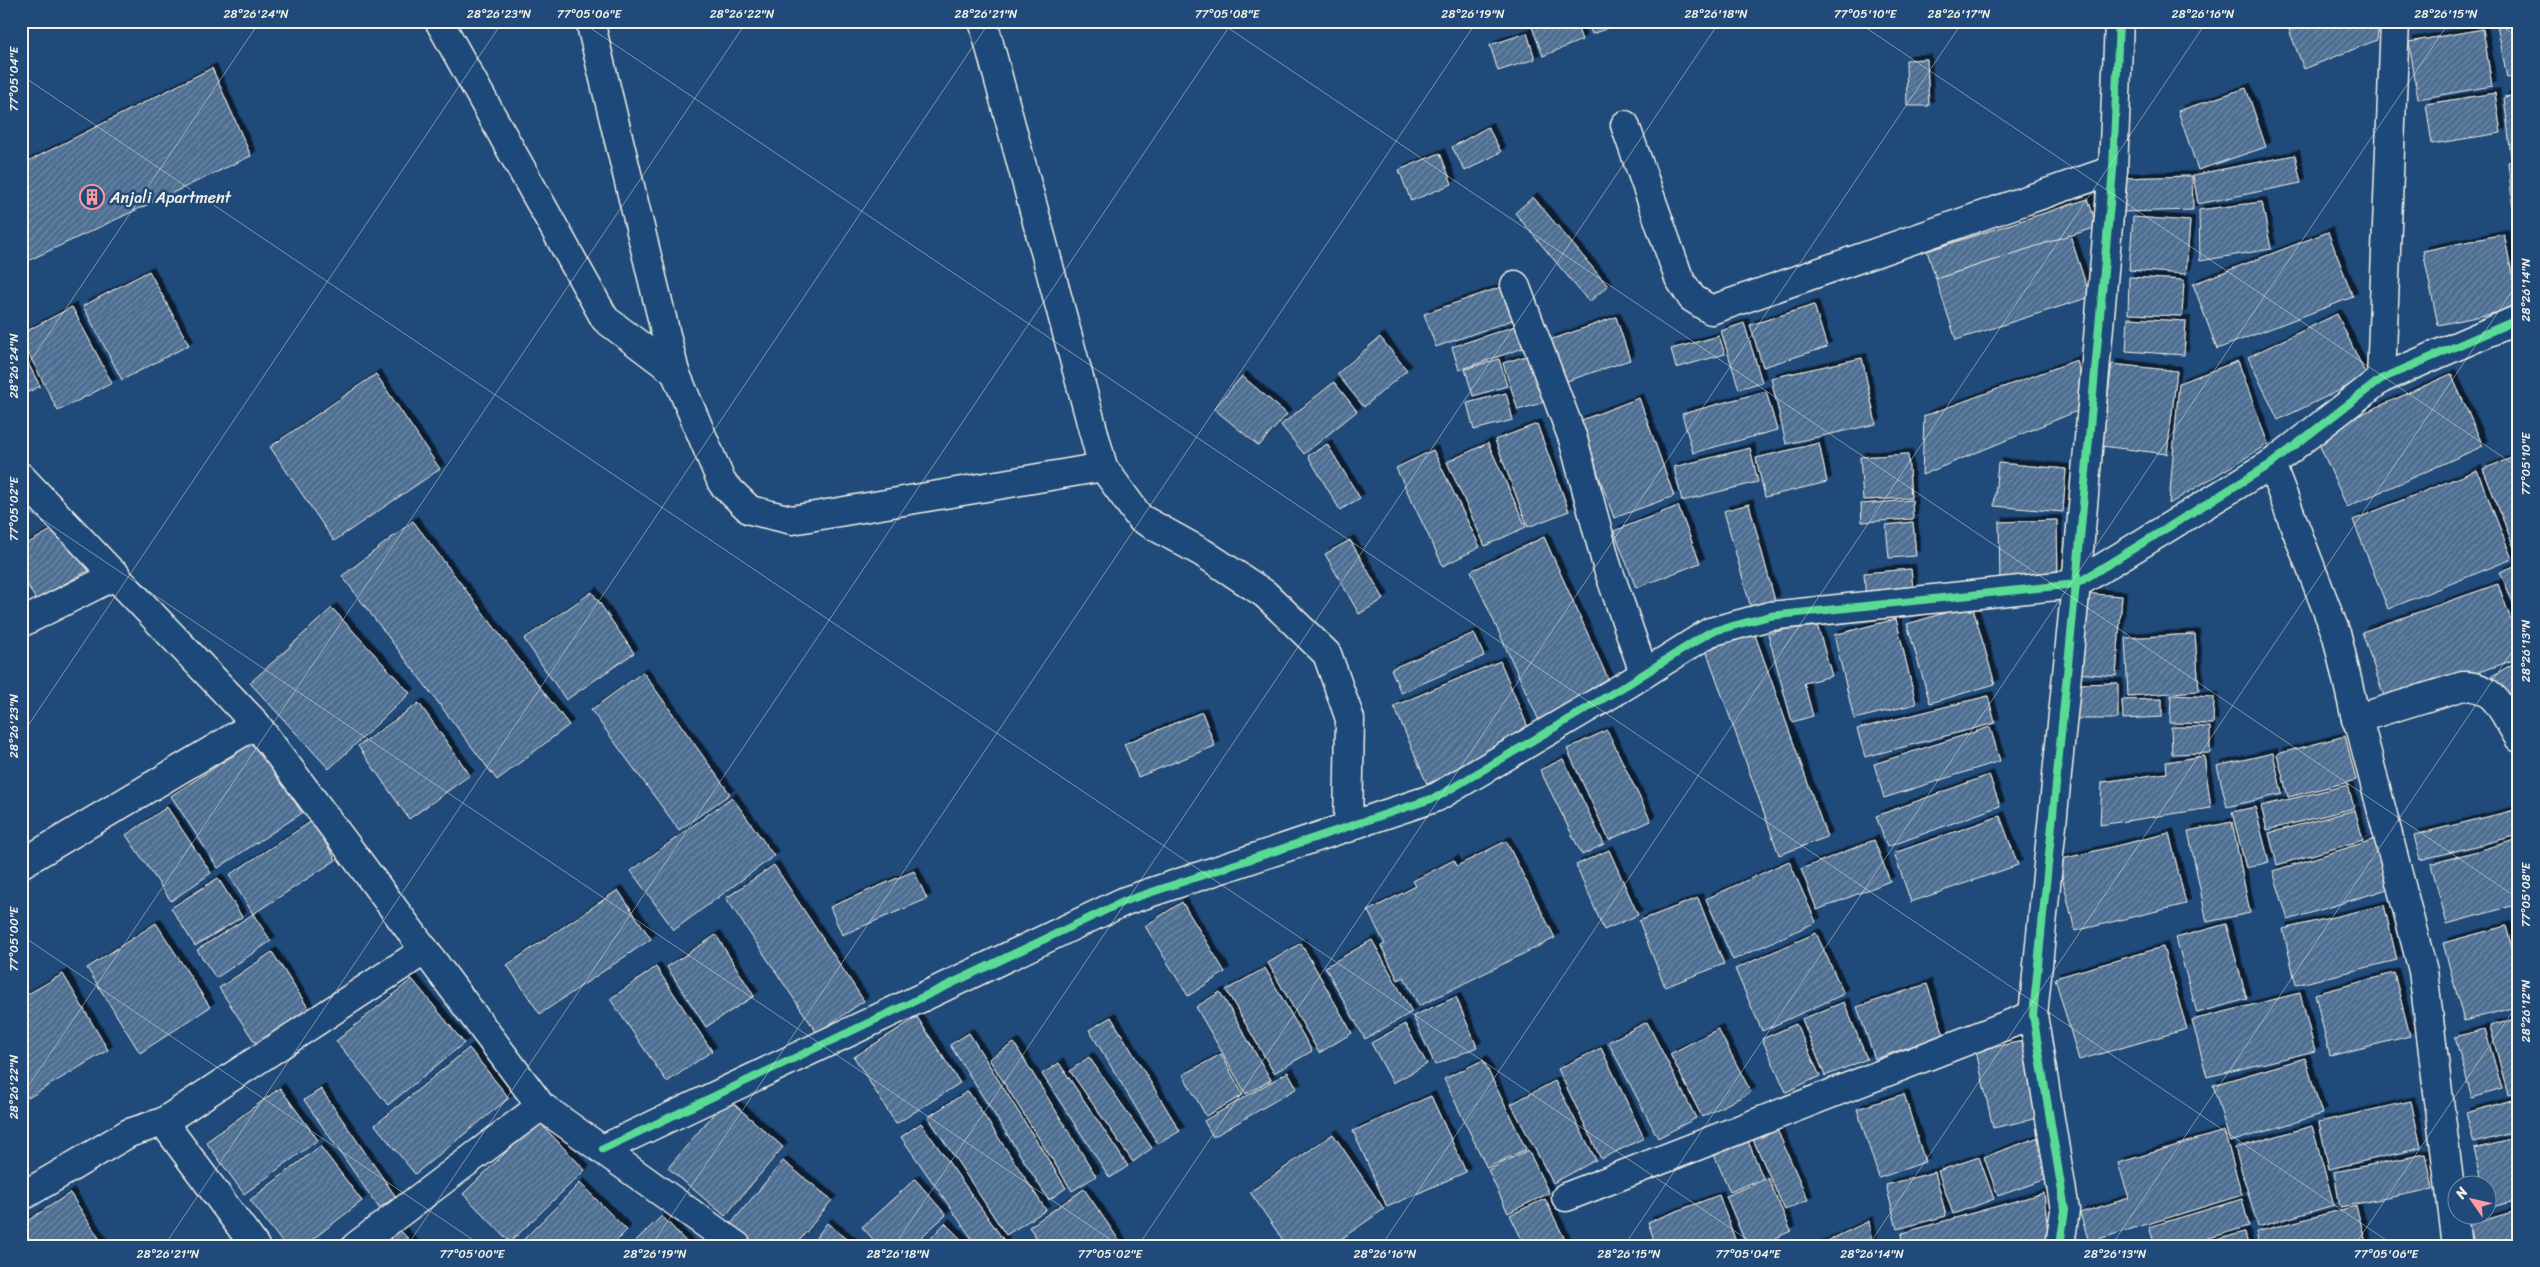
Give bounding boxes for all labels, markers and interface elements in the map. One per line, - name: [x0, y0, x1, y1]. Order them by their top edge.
- text: 28°26'24"N: [223, 3, 289, 25]
- text: 28°26'23"N: [467, 3, 532, 25]
- text: 77°05'06"E: [557, 3, 622, 25]
- text: 28°26'22"N: [710, 3, 775, 25]
- text: 28°26'21"N: [955, 3, 1018, 25]
- text: 77°05'08"E: [1195, 3, 1261, 25]
- text: 28°26'19"N: [1441, 3, 1505, 25]
- text: 28°26'18"N: [1684, 3, 1748, 25]
- text: 77°05'10"E: [1834, 3, 1898, 25]
- text: 28°26'17"N: [1928, 3, 1991, 25]
- text: 28°26'16"N: [2172, 3, 2235, 25]
- text: 28°26'15"N: [2414, 3, 2478, 25]
- text: 77°05'04"E: [3, 45, 25, 111]
- place label: Anjali Apartment: [109, 183, 232, 212]
- building icon: Anjali Apartment: [79, 184, 105, 210]
- text: 28°26'14"N: [2515, 258, 2537, 322]
- text: 28°26'24"N: [3, 333, 25, 399]
- text: 77°05'10"E: [2515, 431, 2537, 495]
- text: 77°05'02"E: [3, 475, 25, 541]
- text: 28°26'13"N: [2515, 619, 2537, 682]
- text: 28°26'23"N: [3, 693, 25, 758]
- text: 77°05'08"E: [2515, 861, 2537, 927]
- text: 77°05'00"E: [3, 905, 25, 972]
- text: 28°26'12"N: [2515, 979, 2537, 1042]
- text: 28°26'22"N: [3, 1054, 25, 1119]
- north arrow: [2448, 1174, 2498, 1224]
- text: N: [2448, 1182, 2475, 1205]
- text: 28°26'21"N: [137, 1243, 200, 1265]
- text: 77°05'00"E: [439, 1243, 506, 1265]
- text: 28°26'19"N: [623, 1243, 687, 1265]
- text: 28°26'18"N: [866, 1243, 930, 1265]
- text: 77°05'02"E: [1078, 1243, 1144, 1265]
- text: 28°26'16"N: [1354, 1243, 1417, 1265]
- text: 28°26'15"N: [1597, 1243, 1661, 1265]
- text: 77°05'04"E: [1716, 1243, 1782, 1265]
- text: 28°26'14"N: [1840, 1243, 1904, 1265]
- text: 28°26'13"N: [2084, 1243, 2147, 1265]
- text: 77°05'06"E: [2354, 1243, 2419, 1265]

